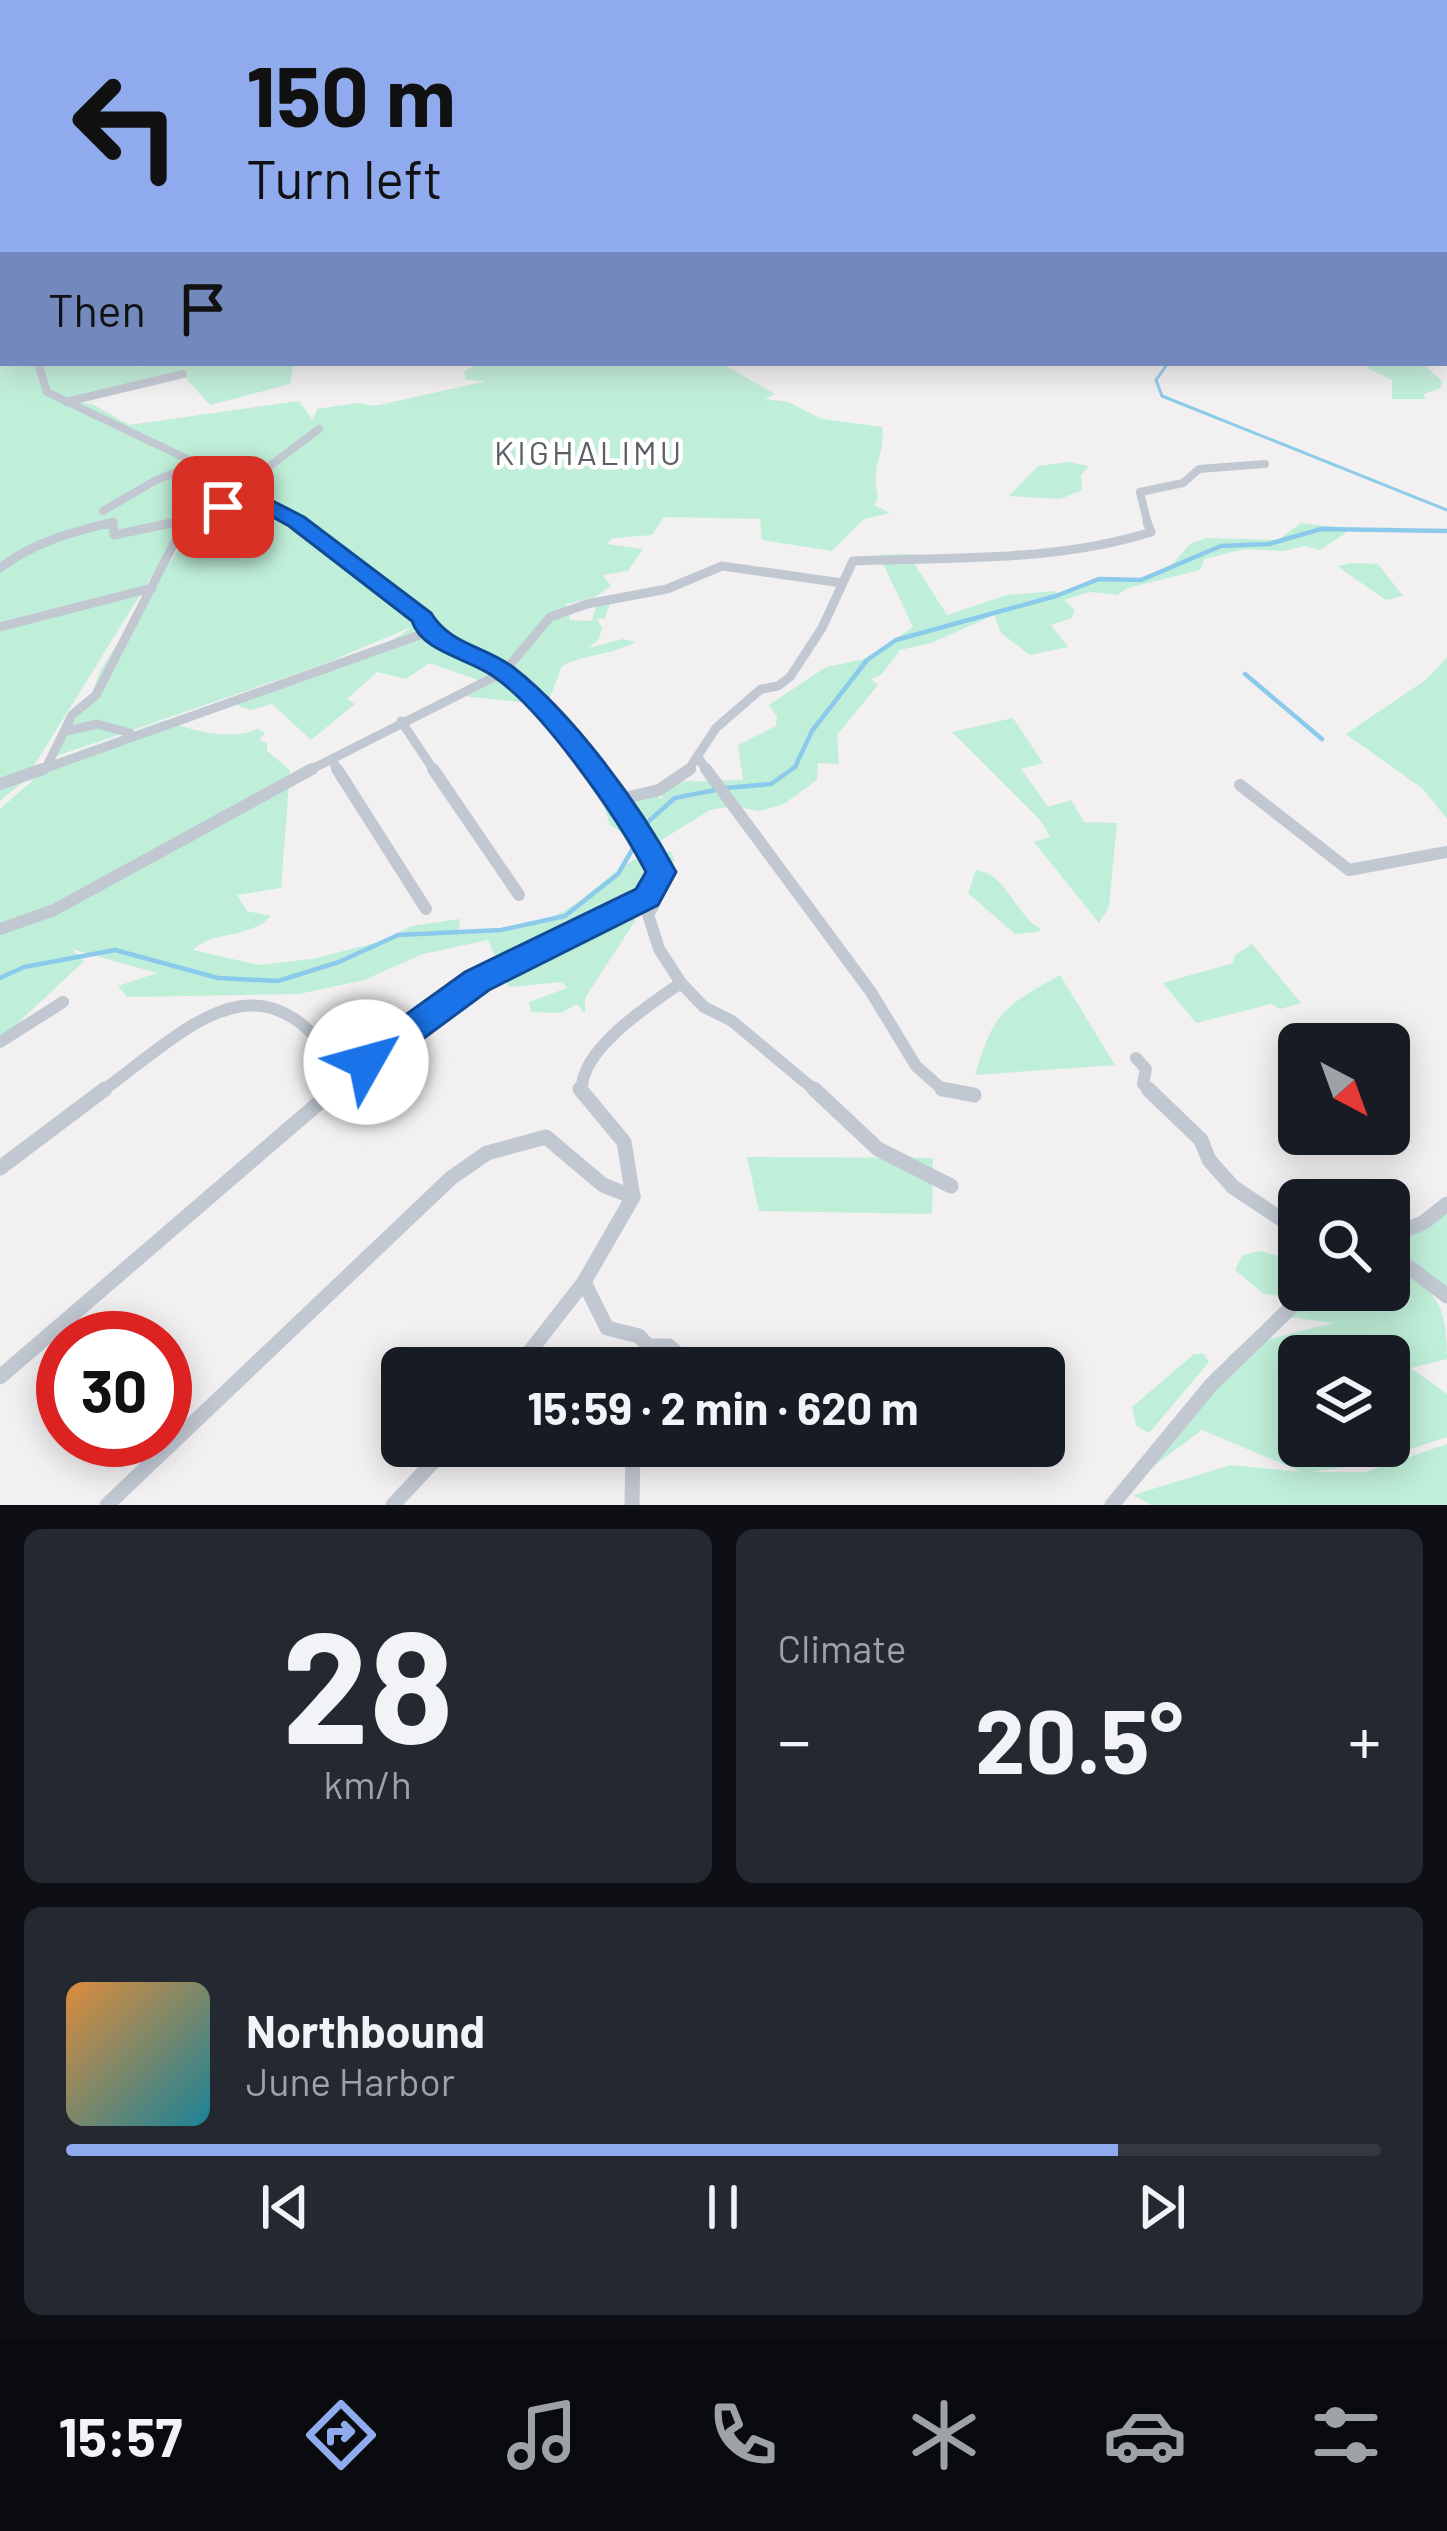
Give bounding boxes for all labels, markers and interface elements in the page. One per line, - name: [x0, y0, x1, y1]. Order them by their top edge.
- text: 150 m: [246, 43, 456, 144]
- icon: left: [48, 48, 204, 204]
- text: Turn left: [246, 145, 443, 210]
- icon: arrive: [170, 276, 236, 342]
- text: Then: [48, 282, 146, 336]
- district label: KIGHALIMU: [494, 432, 684, 472]
- pin: [172, 456, 274, 558]
- icon: arrive: [190, 474, 256, 540]
- position arrow: [303, 999, 429, 1125]
- north arrow: [1278, 1023, 1410, 1155]
- map controls: [1278, 1023, 1410, 1467]
- button: search: [1278, 1179, 1410, 1311]
- speed limit sign: 30: [36, 1311, 192, 1467]
- button: layers: [1278, 1335, 1410, 1467]
- text: 15:59 · 2 min · 620 m: [527, 1380, 919, 1434]
- text: 28: [282, 1588, 454, 1775]
- text: Climate: [778, 1624, 907, 1671]
- text: 20.5°: [975, 1684, 1183, 1792]
- text: −: [778, 1699, 811, 1778]
- text: +: [1348, 1699, 1381, 1778]
- text: km/h: [324, 1760, 412, 1807]
- text: Northbound: [246, 2003, 485, 2057]
- text: June Harbor: [246, 2057, 455, 2104]
- icon: previous: [252, 2174, 318, 2240]
- icon: pause: [690, 2174, 756, 2240]
- icon: next: [1129, 2174, 1195, 2240]
- icon: directions: [299, 2393, 383, 2477]
- icon: music: [500, 2393, 584, 2477]
- icon: phone: [701, 2393, 785, 2477]
- icon: climate: [902, 2393, 986, 2477]
- icon: car: [1103, 2393, 1187, 2477]
- icon: filters: [1304, 2393, 1388, 2477]
- text: 15:57: [59, 2403, 182, 2468]

